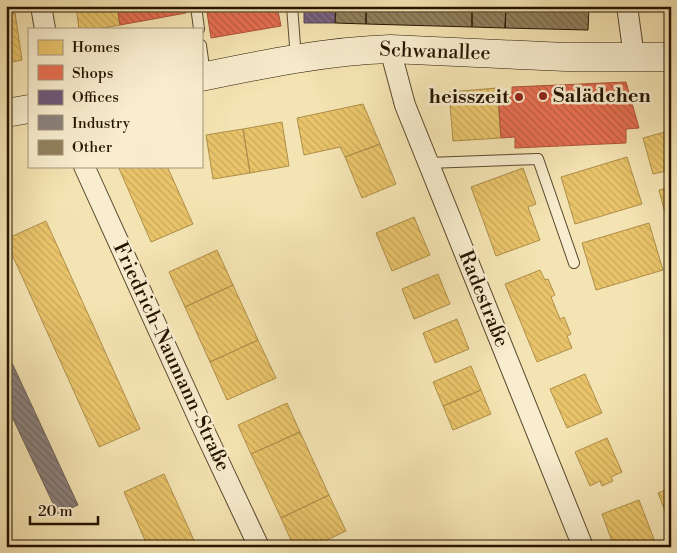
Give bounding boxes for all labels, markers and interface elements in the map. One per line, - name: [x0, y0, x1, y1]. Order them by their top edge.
- legend: [28, 28, 202, 168]
- text: Homes: [72, 38, 120, 57]
- street label: Schwanallee: [379, 38, 491, 66]
- text: Shops: [72, 64, 113, 83]
- place label: Salädchen: [553, 84, 652, 109]
- place label: heisszeit: [429, 85, 510, 110]
- text: Offices: [72, 88, 119, 107]
- marker: Salädchen: [537, 90, 549, 102]
- marker: heisszeit: [513, 91, 525, 103]
- text: Industry: [72, 114, 131, 133]
- text: Other: [72, 138, 113, 157]
- street label: Friedrich-Naumann-Straße: [107, 238, 235, 476]
- street label: Radestraße: [452, 247, 514, 351]
- scale bar: [30, 493, 98, 525]
- text: 20 m: [38, 502, 73, 521]

